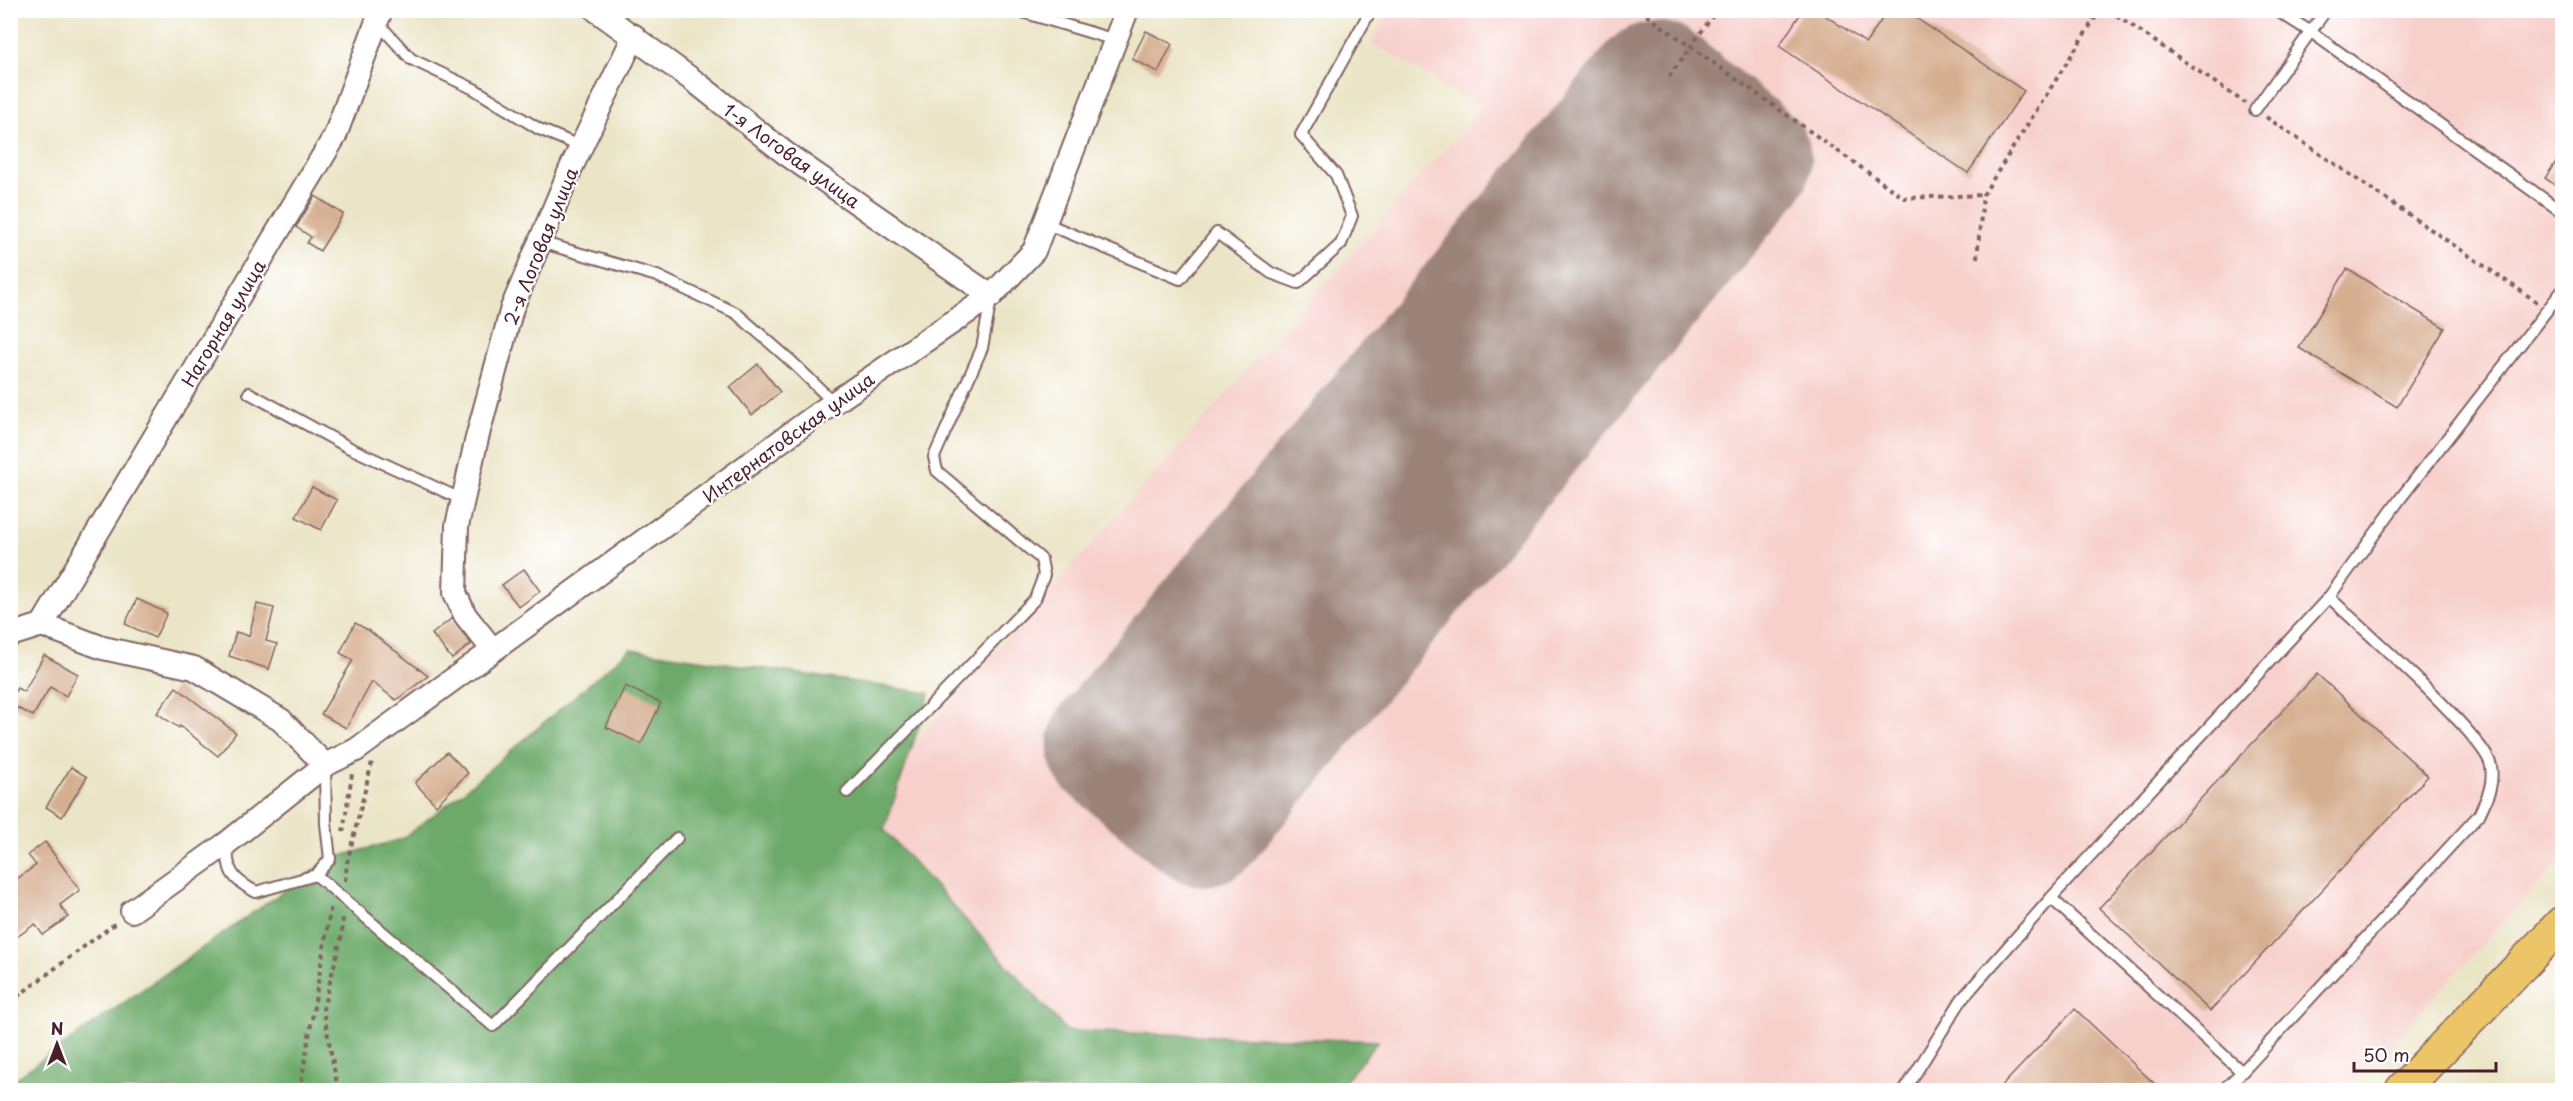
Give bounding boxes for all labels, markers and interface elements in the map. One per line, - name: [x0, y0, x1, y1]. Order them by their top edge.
- street label: 1-я Логовая улица: [718, 96, 867, 214]
- street label: 2-я Логовая улица: [496, 162, 584, 329]
- street label: Нагорная улица: [174, 254, 272, 392]
- street label: Интернатовская улица: [697, 365, 880, 509]
- north arrow: [27, 1014, 87, 1074]
- text: N: [51, 1016, 63, 1040]
- scale bar: [2354, 1035, 2496, 1073]
- text: 50 m: [2363, 1041, 2410, 1068]

